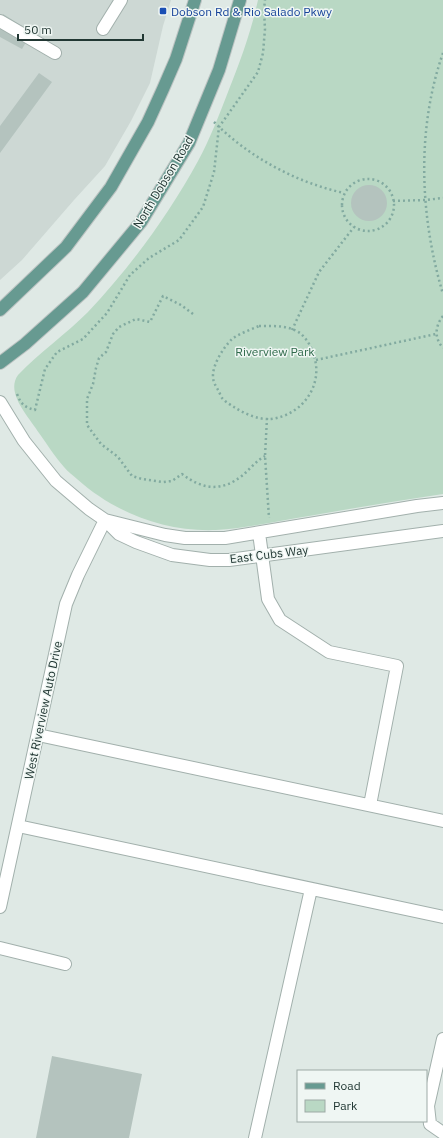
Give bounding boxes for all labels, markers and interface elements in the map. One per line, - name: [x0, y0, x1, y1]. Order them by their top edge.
- place label: Dobson Rd & Rio Salado Pkwy: [171, 4, 332, 19]
- marker: Dobson Rd & Rio Salado Pkwy: [158, 6, 168, 16]
- scale bar: [18, 16, 143, 42]
- text: 50 m: [24, 22, 52, 37]
- street label: North Dobson Road: [130, 133, 196, 231]
- park label: Riverview Park: [235, 344, 315, 359]
- street label: East Cubs Way: [229, 542, 309, 566]
- street label: West Riverview Auto Drive: [21, 639, 65, 781]
- legend: [297, 1070, 427, 1122]
- text: Road: [333, 1078, 361, 1093]
- text: Park: [333, 1098, 358, 1113]

